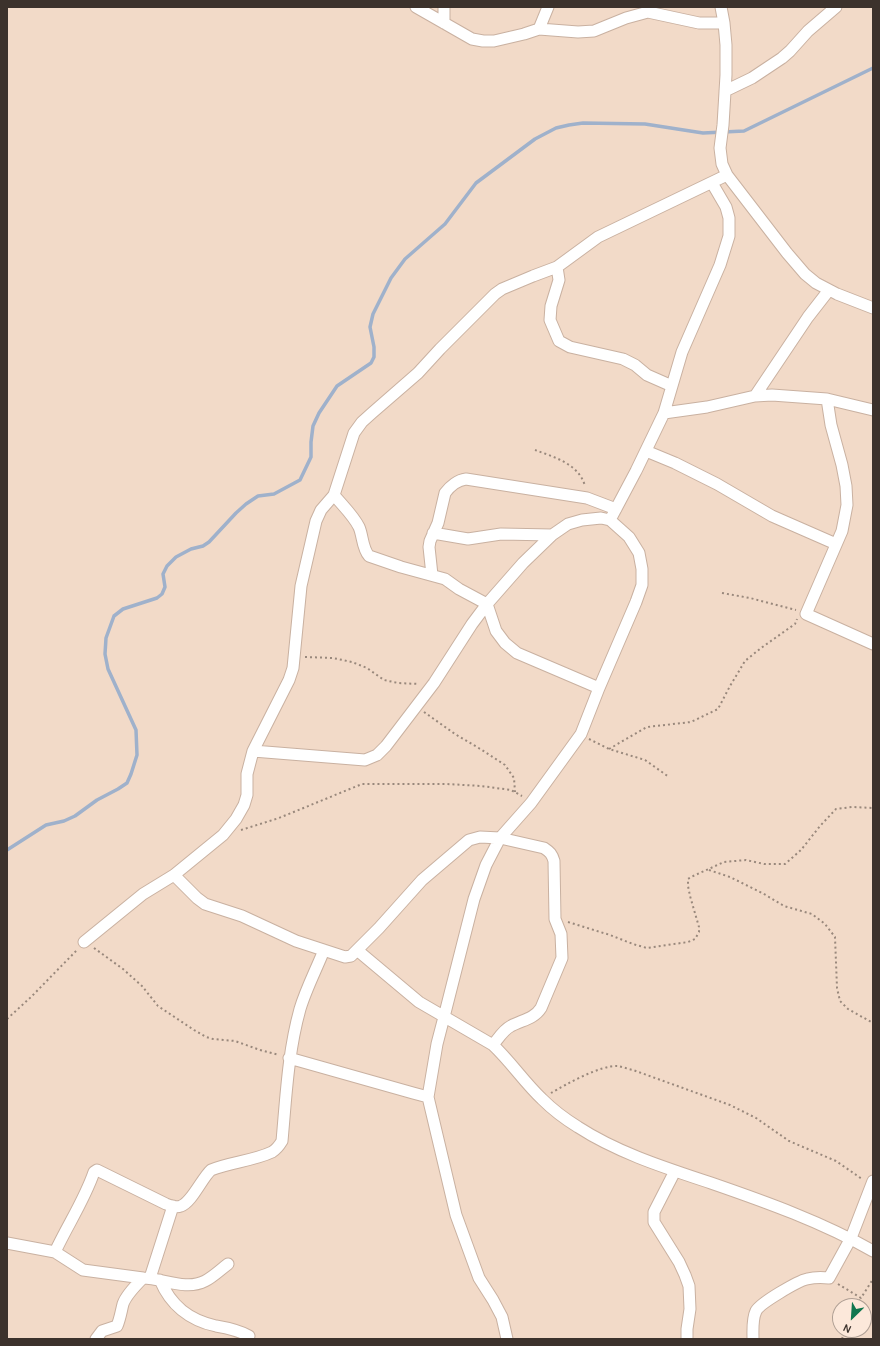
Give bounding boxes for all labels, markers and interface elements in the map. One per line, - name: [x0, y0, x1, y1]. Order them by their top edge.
- north arrow: [832, 1298, 872, 1338]
- text: N: [841, 1321, 853, 1336]

